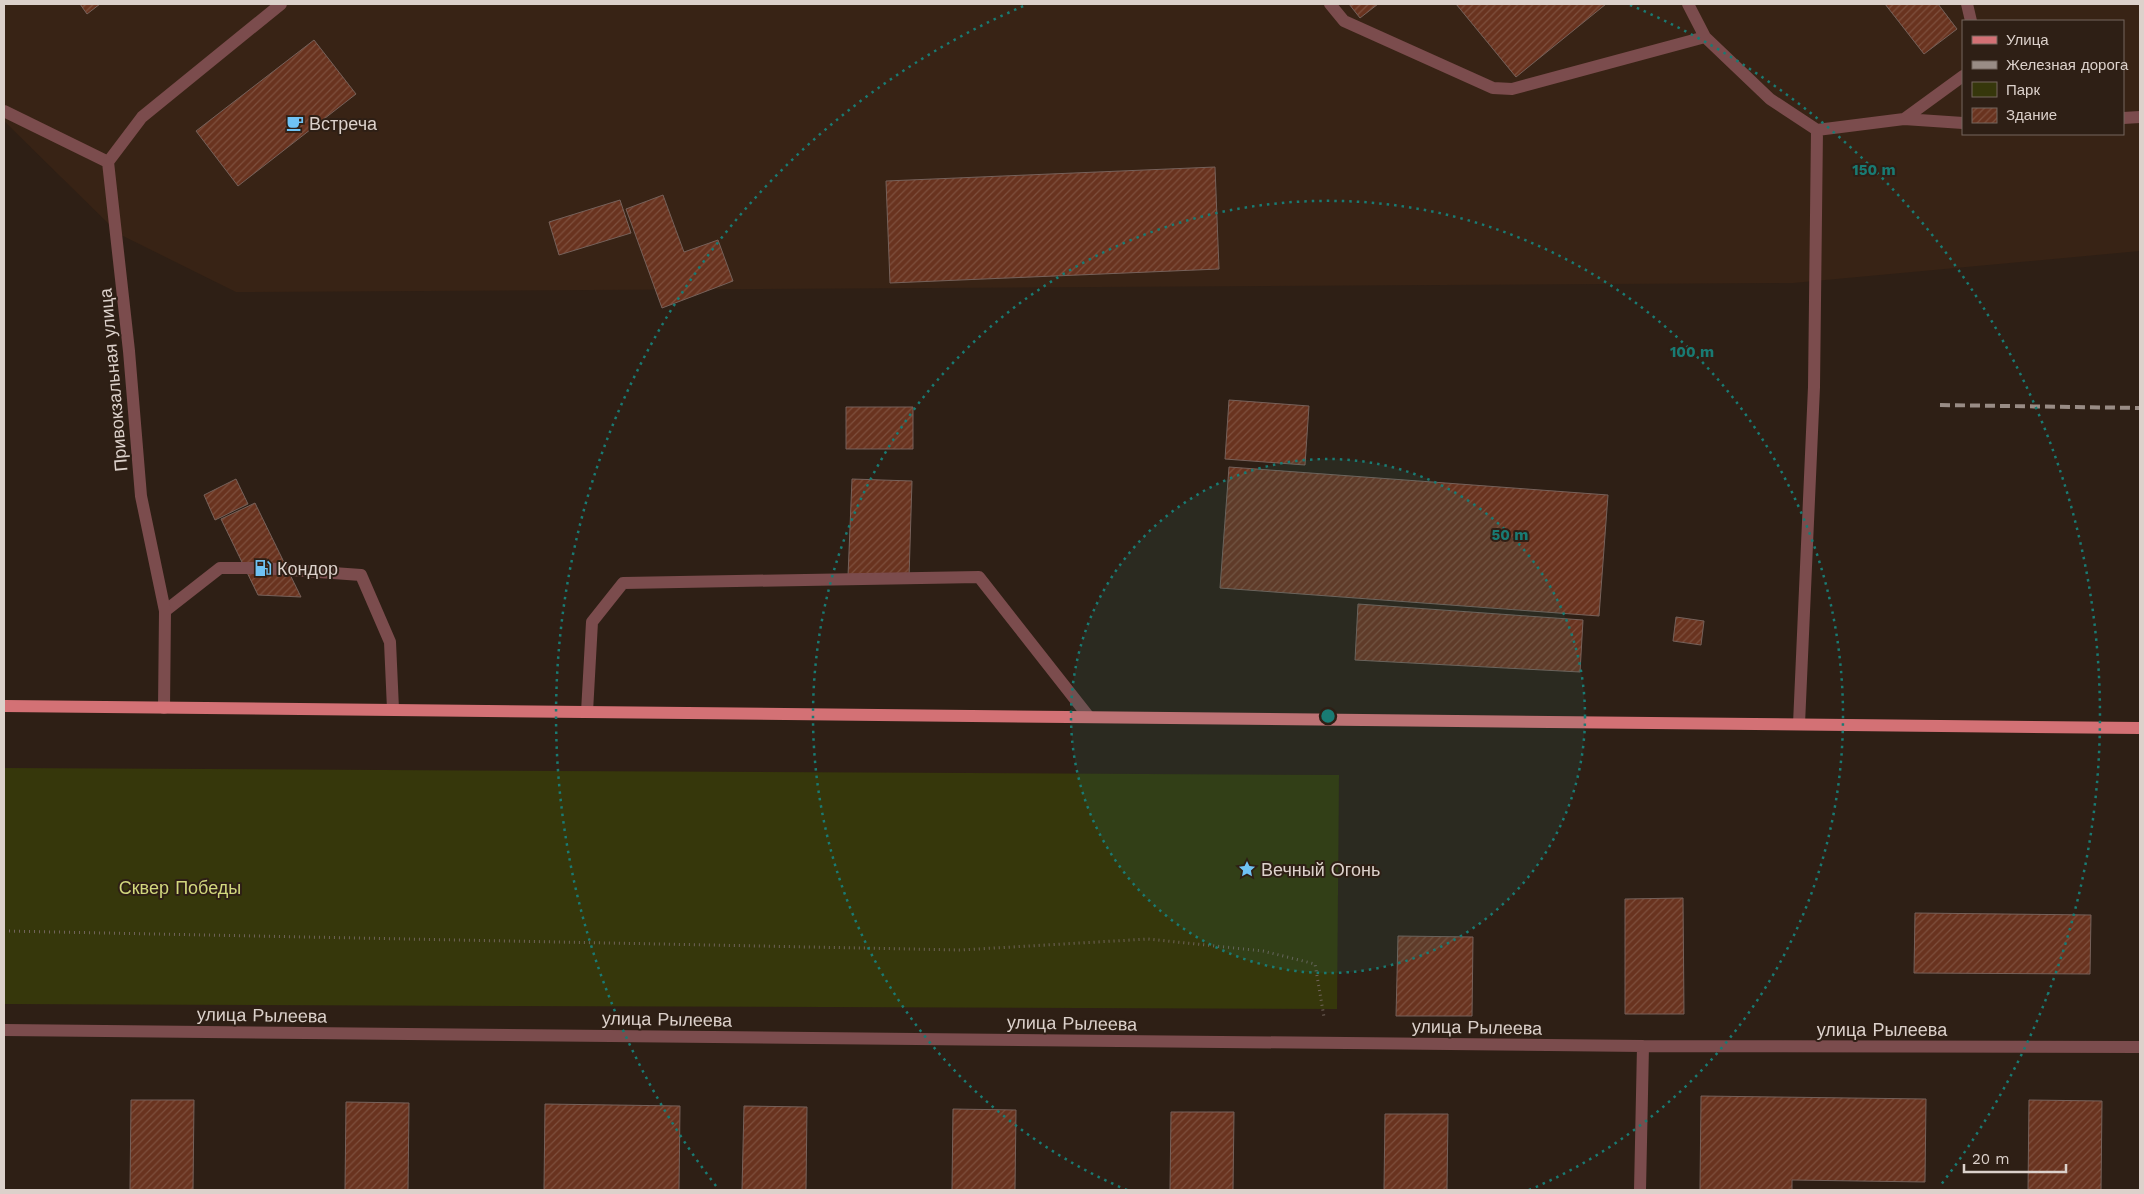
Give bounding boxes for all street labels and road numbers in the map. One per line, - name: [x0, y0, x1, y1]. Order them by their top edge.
- street label: Привокзальная улица: [94, 286, 131, 473]
- street label: улица Рылеева: [197, 1003, 328, 1027]
- street label: улица Рылеева: [602, 1007, 733, 1031]
- street label: улица Рылеева: [1007, 1011, 1138, 1035]
- street label: улица Рылеева: [1412, 1015, 1543, 1039]
- street label: улица Рылеева: [1817, 1019, 1948, 1040]

